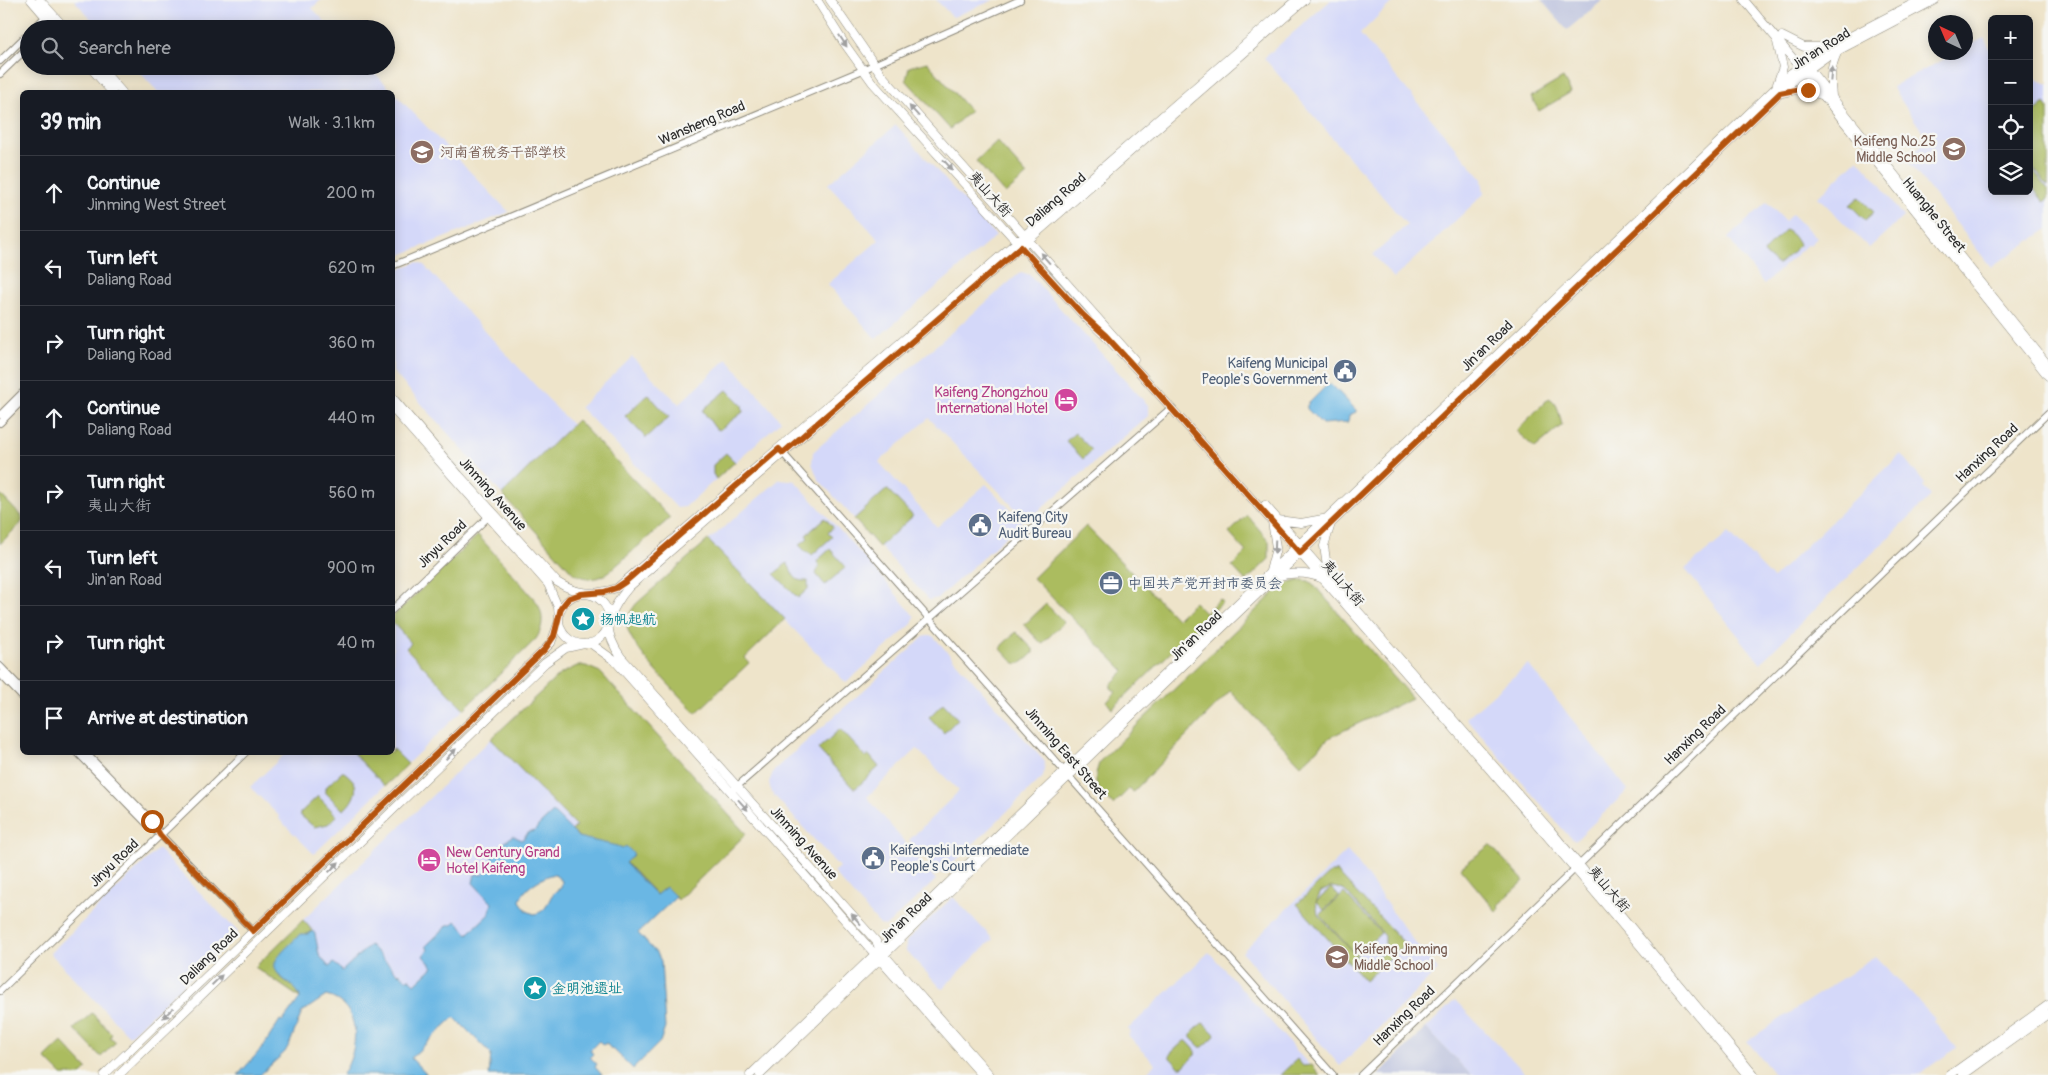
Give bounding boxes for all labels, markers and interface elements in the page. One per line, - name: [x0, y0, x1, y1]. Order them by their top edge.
- north arrow: [1928, 15, 1973, 60]
- map controls: [1988, 15, 2033, 195]
- button: +: [1988, 15, 2033, 60]
- search box: [20, 20, 395, 75]
- street label: Jin'an Road: [1789, 24, 1854, 74]
- icon: search: [38, 34, 66, 62]
- one-way arrow: [838, 34, 848, 48]
- text: Search here: [78, 36, 171, 60]
- button: −: [1988, 60, 2033, 105]
- one-way arrow: [1827, 65, 1835, 81]
- route end: [1797, 79, 1820, 102]
- street label: Wansheng Road: [656, 97, 748, 149]
- one-way arrow: [908, 105, 920, 117]
- button: locate: [1988, 105, 2033, 150]
- text: 39 min: [40, 109, 101, 136]
- text: Walk · 3.1 km: [288, 113, 375, 133]
- place label: Kaifeng No.25 Middle School: [1854, 133, 1936, 166]
- school or university icon: Kaifeng No.25 Middle School: [1941, 136, 1967, 162]
- school or university icon: 河南省税务干部学校: [409, 139, 435, 165]
- place label: 河南省税务干部学校: [440, 144, 566, 161]
- button: layers: [1988, 150, 2033, 195]
- one-way arrow: [942, 159, 954, 171]
- street label: 夷山大街: [965, 168, 1015, 220]
- street label: Daliang Road: [1022, 169, 1090, 231]
- text: Continue: [87, 171, 160, 195]
- street label: Huanghe Street: [1899, 174, 1970, 256]
- icon: ahead: [40, 179, 68, 207]
- text: 200 m: [327, 183, 375, 203]
- text: Jinming West Street: [87, 195, 226, 215]
- text: Turn left: [87, 246, 157, 270]
- one-way arrow: [1039, 253, 1051, 265]
- icon: left: [40, 254, 68, 282]
- text: 620 m: [328, 258, 375, 278]
- text: Daliang Road: [87, 270, 172, 290]
- street label: Jin'an Road: [1457, 317, 1517, 375]
- text: Turn right: [87, 321, 165, 345]
- icon: right: [40, 329, 68, 357]
- text: 360 m: [328, 333, 375, 353]
- text: Daliang Road: [87, 345, 172, 365]
- place label: Kaifeng Municipal People's Government: [1201, 355, 1328, 388]
- public building icon: Kaifeng Municipal People's Government: [1332, 358, 1358, 384]
- place label: Kaifeng Zhongzhou International Hotel: [934, 384, 1048, 417]
- hotel icon: Kaifeng Zhongzhou International Hotel: [1053, 387, 1079, 413]
- text: Continue: [87, 396, 160, 420]
- icon: ahead: [40, 404, 68, 432]
- text: 440 m: [328, 408, 375, 428]
- text: Daliang Road: [87, 420, 172, 440]
- street label: Hanxing Road: [1952, 420, 2022, 486]
- street label: Jinming Avenue: [456, 454, 530, 534]
- text: Turn right: [87, 470, 165, 494]
- icon: right: [40, 479, 68, 507]
- text: 560 m: [328, 483, 375, 503]
- text: 夷山大街: [87, 496, 151, 516]
- place label: Kaifeng City Audit Bureau: [998, 509, 1071, 542]
- public building icon: Kaifeng City Audit Bureau: [967, 512, 993, 538]
- street label: Jinyu Road: [414, 516, 470, 572]
- one-way arrow: [1271, 539, 1279, 555]
- text: Turn left: [87, 546, 157, 570]
- icon: left: [40, 554, 68, 582]
- street label: 夷山大街: [1318, 556, 1368, 610]
- text: 900 m: [327, 558, 375, 578]
- text: Jin'an Road: [87, 570, 162, 590]
- office icon: 中国共产党开封市委员会: [1098, 570, 1124, 596]
- place label: 中国共产党开封市委员会: [1128, 575, 1282, 592]
- place icon: 扬帆起航: [570, 606, 596, 632]
- street label: Jin'an Road: [1166, 607, 1226, 665]
- place label: 扬帆起航: [600, 611, 656, 628]
- icon: right: [40, 629, 68, 657]
- text: Turn right: [87, 631, 165, 655]
- text: 40 m: [337, 633, 375, 653]
- street label: Hanxing Road: [1661, 701, 1729, 769]
- street label: Jinming East Street: [1021, 703, 1111, 803]
- icon: arrive: [40, 704, 68, 732]
- text: Arrive at destination: [87, 706, 248, 730]
- one-way arrow: [444, 748, 456, 760]
- one-way arrow: [737, 799, 749, 811]
- street label: Jinming Avenue: [767, 803, 841, 883]
- route start: [141, 810, 164, 833]
- street label: Jinyu Road: [86, 835, 142, 891]
- place label: Kaifengshi Intermediate People's Court: [890, 842, 1029, 875]
- place label: New Century Grand Hotel Kaifeng: [446, 844, 560, 877]
- public building icon: Kaifengshi Intermediate People's Court: [860, 845, 886, 871]
- hotel icon: New Century Grand Hotel Kaifeng: [416, 847, 442, 873]
- one-way arrow: [328, 861, 340, 873]
- street label: 夷山大街: [1584, 862, 1634, 916]
- street label: Jin'an Road: [876, 889, 936, 947]
- one-way arrow: [850, 913, 862, 925]
- street label: Daliang Road: [176, 925, 242, 989]
- place label: Kaifeng Jinming Middle School: [1354, 941, 1448, 974]
- school or university icon: Kaifeng Jinming Middle School: [1324, 944, 1350, 970]
- one-way arrow: [211, 974, 223, 986]
- place icon: 金明池遗址: [522, 975, 548, 1001]
- place label: 金明池遗址: [552, 980, 622, 997]
- street label: Hanxing Road: [1370, 982, 1438, 1050]
- one-way arrow: [162, 1007, 174, 1019]

